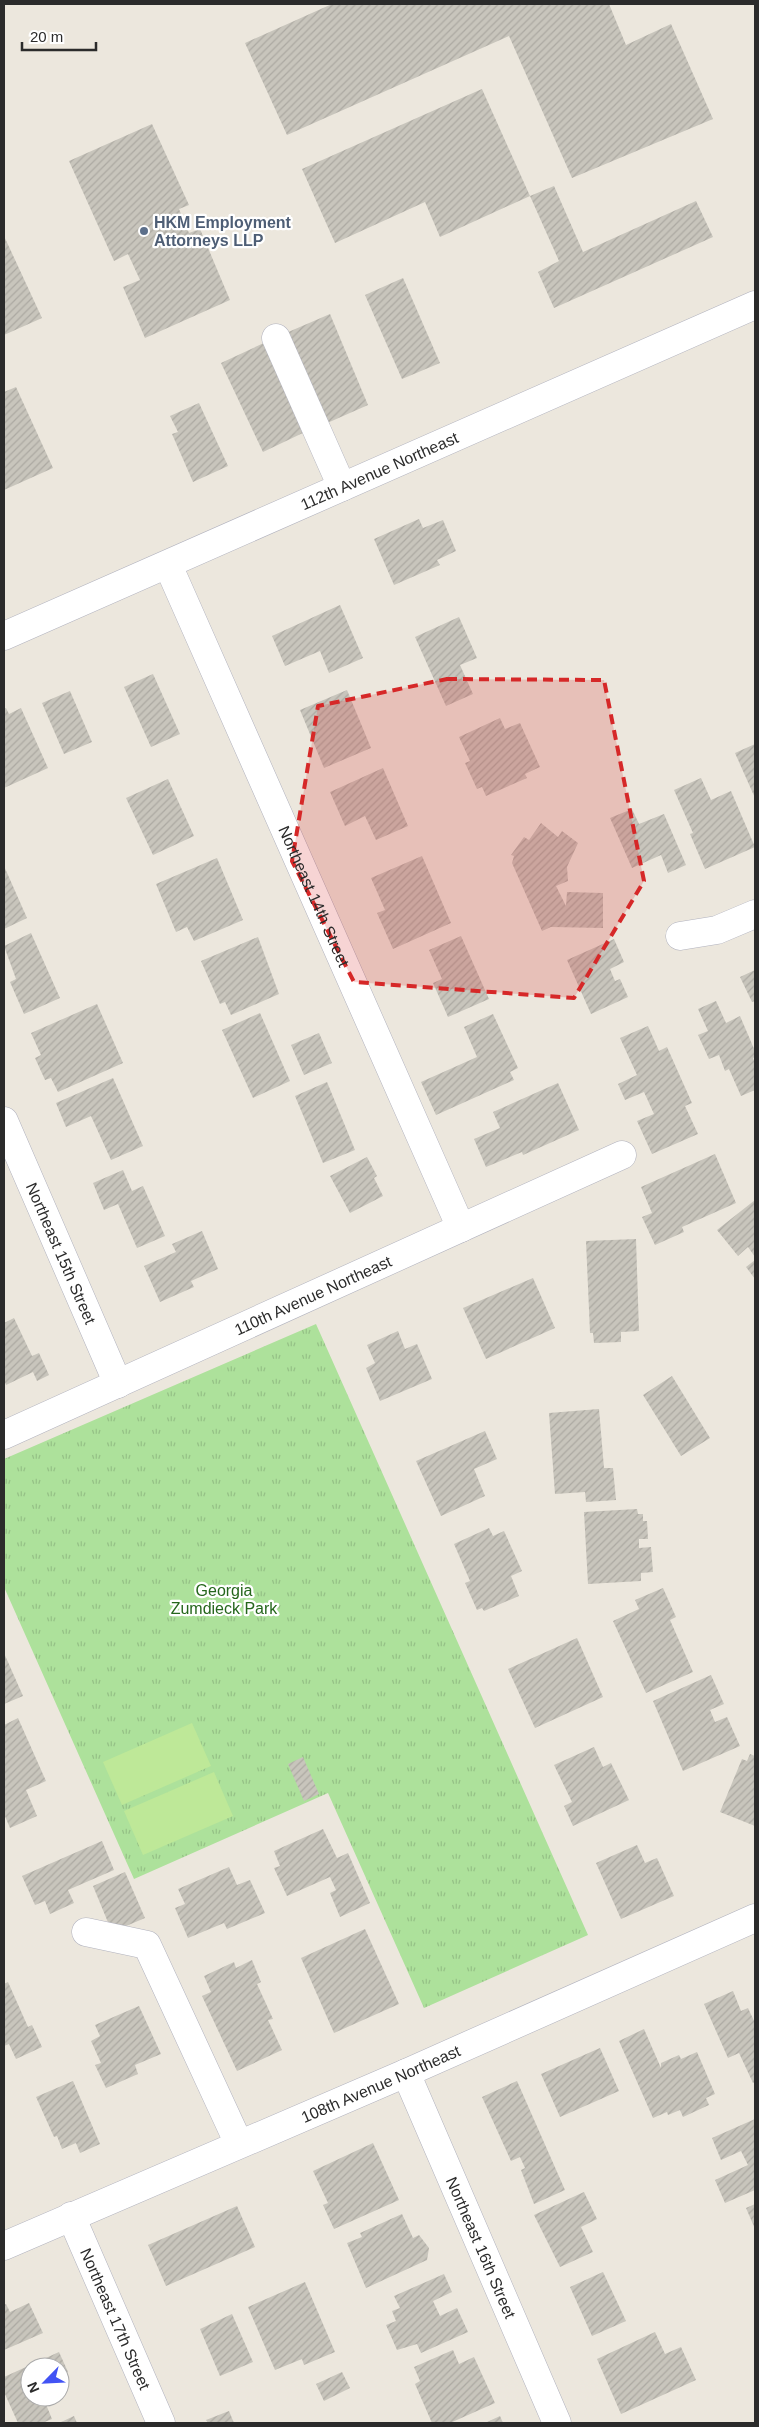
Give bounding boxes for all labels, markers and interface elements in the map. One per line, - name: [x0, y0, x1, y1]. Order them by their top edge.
- scale bar: [22, 20, 96, 52]
- text: 20 m: [30, 28, 63, 45]
- place label: HKM Employment Attorneys LLP: [154, 214, 292, 249]
- marker: HKM Employment Attorneys LLP: [138, 225, 150, 237]
- street label: 112th Avenue Northeast: [298, 428, 461, 513]
- street label: Northeast 14th Street: [276, 823, 353, 970]
- street label: Northeast 15th Street: [23, 1180, 100, 1327]
- street label: 110th Avenue Northeast: [232, 1252, 394, 1338]
- park label: Georgia Zumdieck Park: [171, 1582, 278, 1617]
- street label: 108th Avenue Northeast: [298, 2041, 463, 2126]
- street label: Northeast 16th Street: [443, 2174, 519, 2321]
- street label: Northeast 17th Street: [78, 2246, 154, 2392]
- north arrow: [20, 2357, 70, 2407]
- text: N: [24, 2379, 42, 2395]

